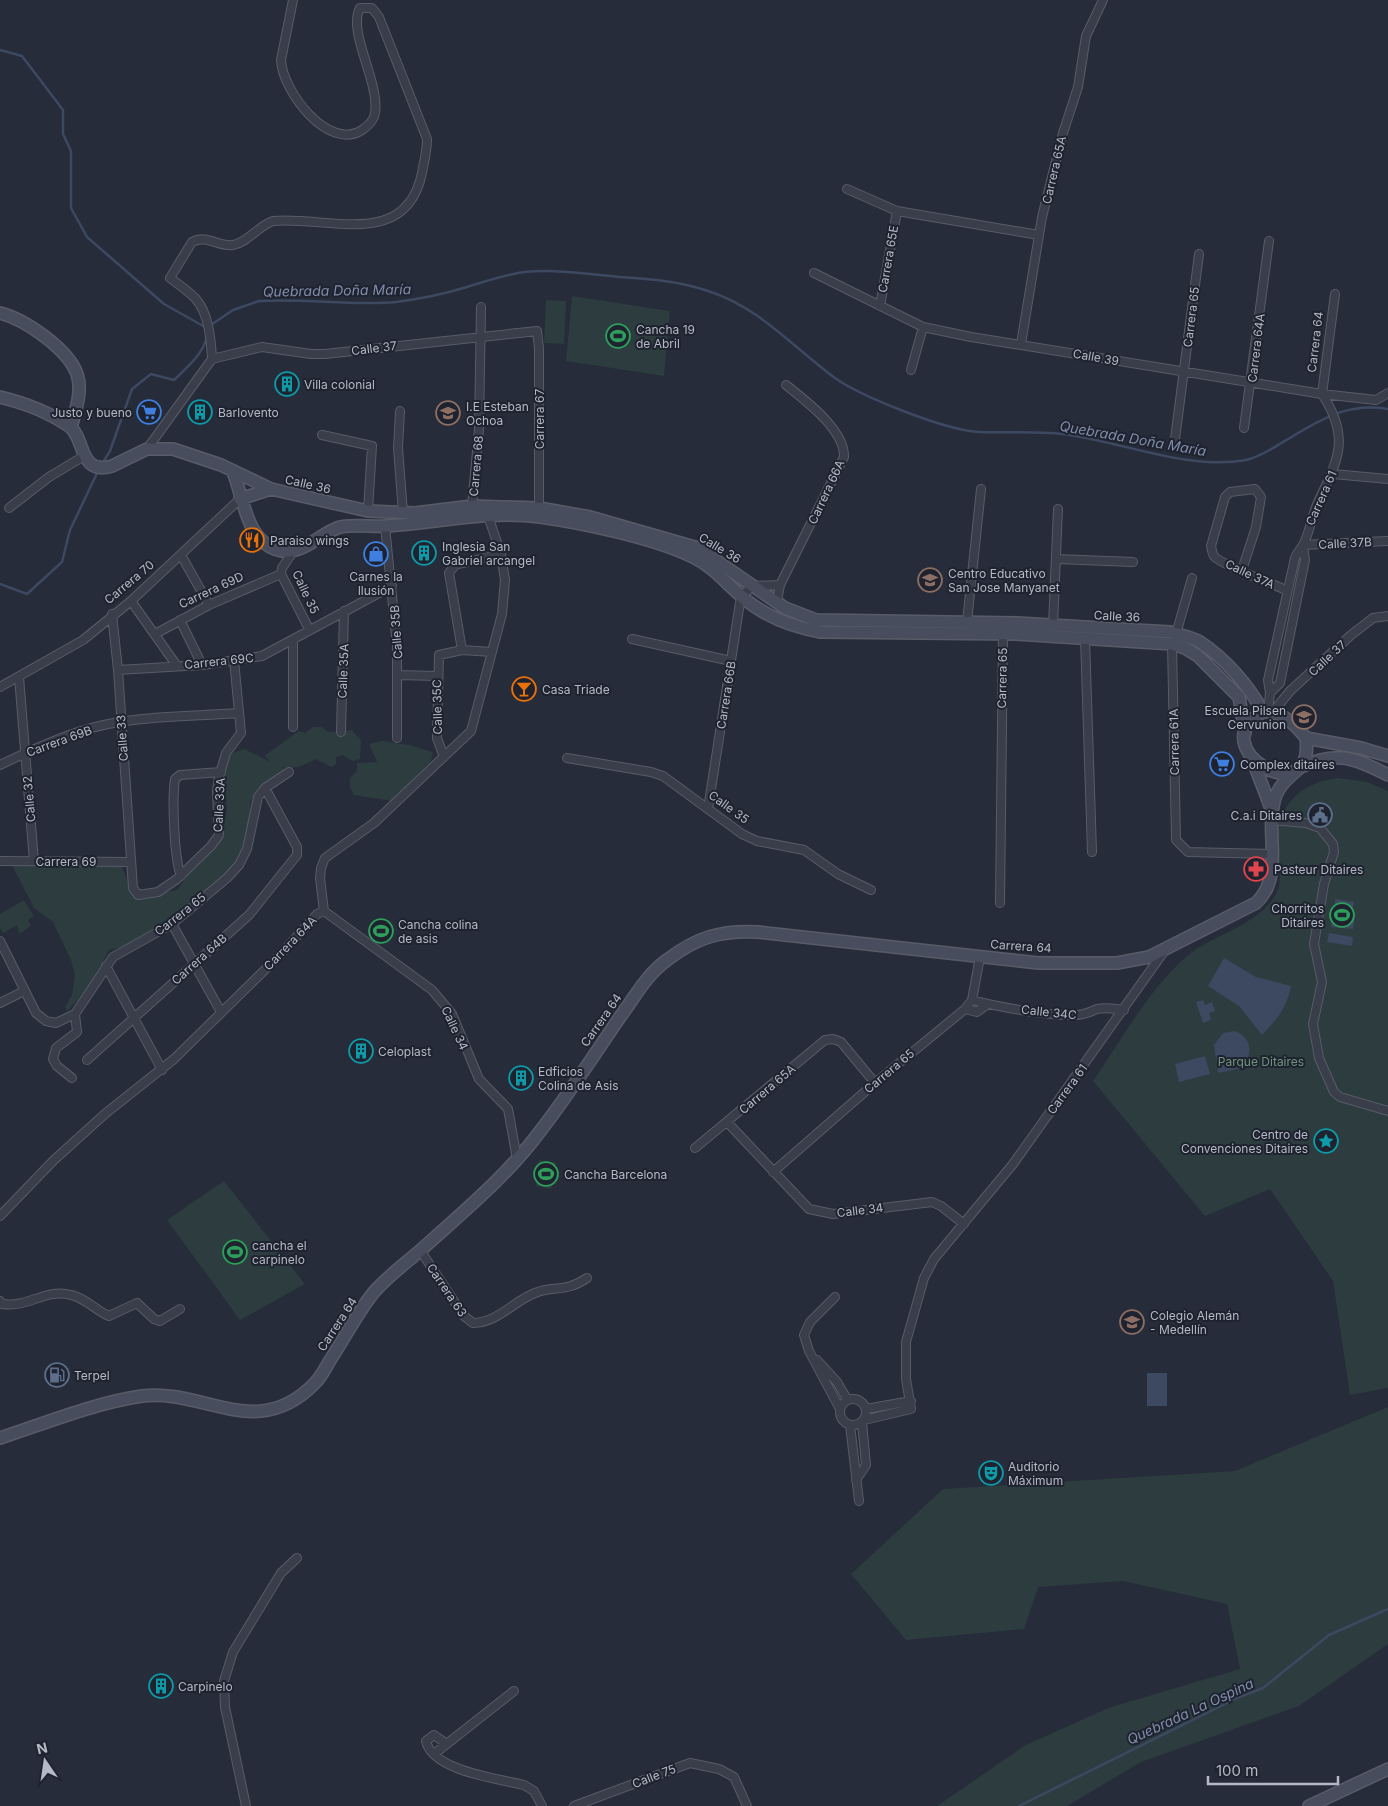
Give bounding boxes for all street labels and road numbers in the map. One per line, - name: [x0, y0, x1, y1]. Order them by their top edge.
- street label: Carrera 65A: [1039, 135, 1069, 205]
- street label: Carrera 65E: [875, 224, 901, 294]
- street label: Carrera 65: [1180, 286, 1202, 348]
- street label: Carrera 64: [1304, 310, 1326, 373]
- street label: Carrera 64A: [1244, 313, 1268, 383]
- street label: Calle 37: [350, 338, 398, 358]
- street label: Calle 39: [1072, 346, 1120, 368]
- street label: Carrera 67: [532, 389, 547, 449]
- street label: Carrera 68: [466, 435, 486, 497]
- street label: Carrera 66A: [805, 457, 847, 527]
- street label: Carrera 61: [1302, 468, 1340, 528]
- street label: Calle 36: [284, 471, 332, 497]
- street label: Calle 36: [696, 530, 744, 566]
- street label: Calle 37B: [1318, 534, 1372, 552]
- street label: Calle 37A: [1223, 556, 1277, 592]
- street label: Carrera 70: [101, 557, 157, 607]
- street label: Carrera 69D: [176, 568, 246, 612]
- street label: Calle 35: [289, 568, 323, 616]
- street label: Calle 35B: [387, 604, 405, 660]
- street label: Calle 36: [1093, 607, 1141, 625]
- street label: Calle 37: [1305, 637, 1349, 679]
- street label: Calle 35A: [335, 643, 351, 699]
- street label: Carrera 65: [994, 647, 1010, 709]
- street label: Carrera 69C: [184, 650, 255, 672]
- street label: Carrera 66B: [713, 660, 739, 730]
- street label: Calle 35C: [429, 679, 445, 735]
- street label: Carrera 61A: [1166, 708, 1182, 776]
- street label: Calle 33: [113, 714, 131, 762]
- street label: Carrera 69B: [24, 722, 94, 760]
- street label: Calle 32: [20, 775, 38, 823]
- street label: Calle 33A: [210, 777, 228, 833]
- street label: Calle 35: [706, 787, 752, 827]
- street label: Carrera 69: [35, 854, 97, 869]
- street label: Carrera 65: [151, 889, 209, 939]
- street label: Carrera 64A: [260, 913, 320, 973]
- street label: Carrera 64B: [168, 930, 230, 988]
- street label: Carrera 64: [990, 936, 1052, 956]
- street label: Carrera 64: [577, 990, 625, 1049]
- street label: Calle 34C: [1021, 1002, 1078, 1022]
- street label: Calle 34: [438, 1004, 472, 1053]
- street label: Carrera 65: [861, 1046, 917, 1096]
- street label: Carrera 65A: [736, 1061, 798, 1117]
- street label: Carrera 61: [1044, 1061, 1090, 1117]
- street label: Calle 34: [836, 1200, 884, 1220]
- street label: Carrera 63: [424, 1261, 470, 1319]
- street label: Carrera 64: [314, 1294, 360, 1354]
- street label: Calle 75: [630, 1761, 678, 1791]

